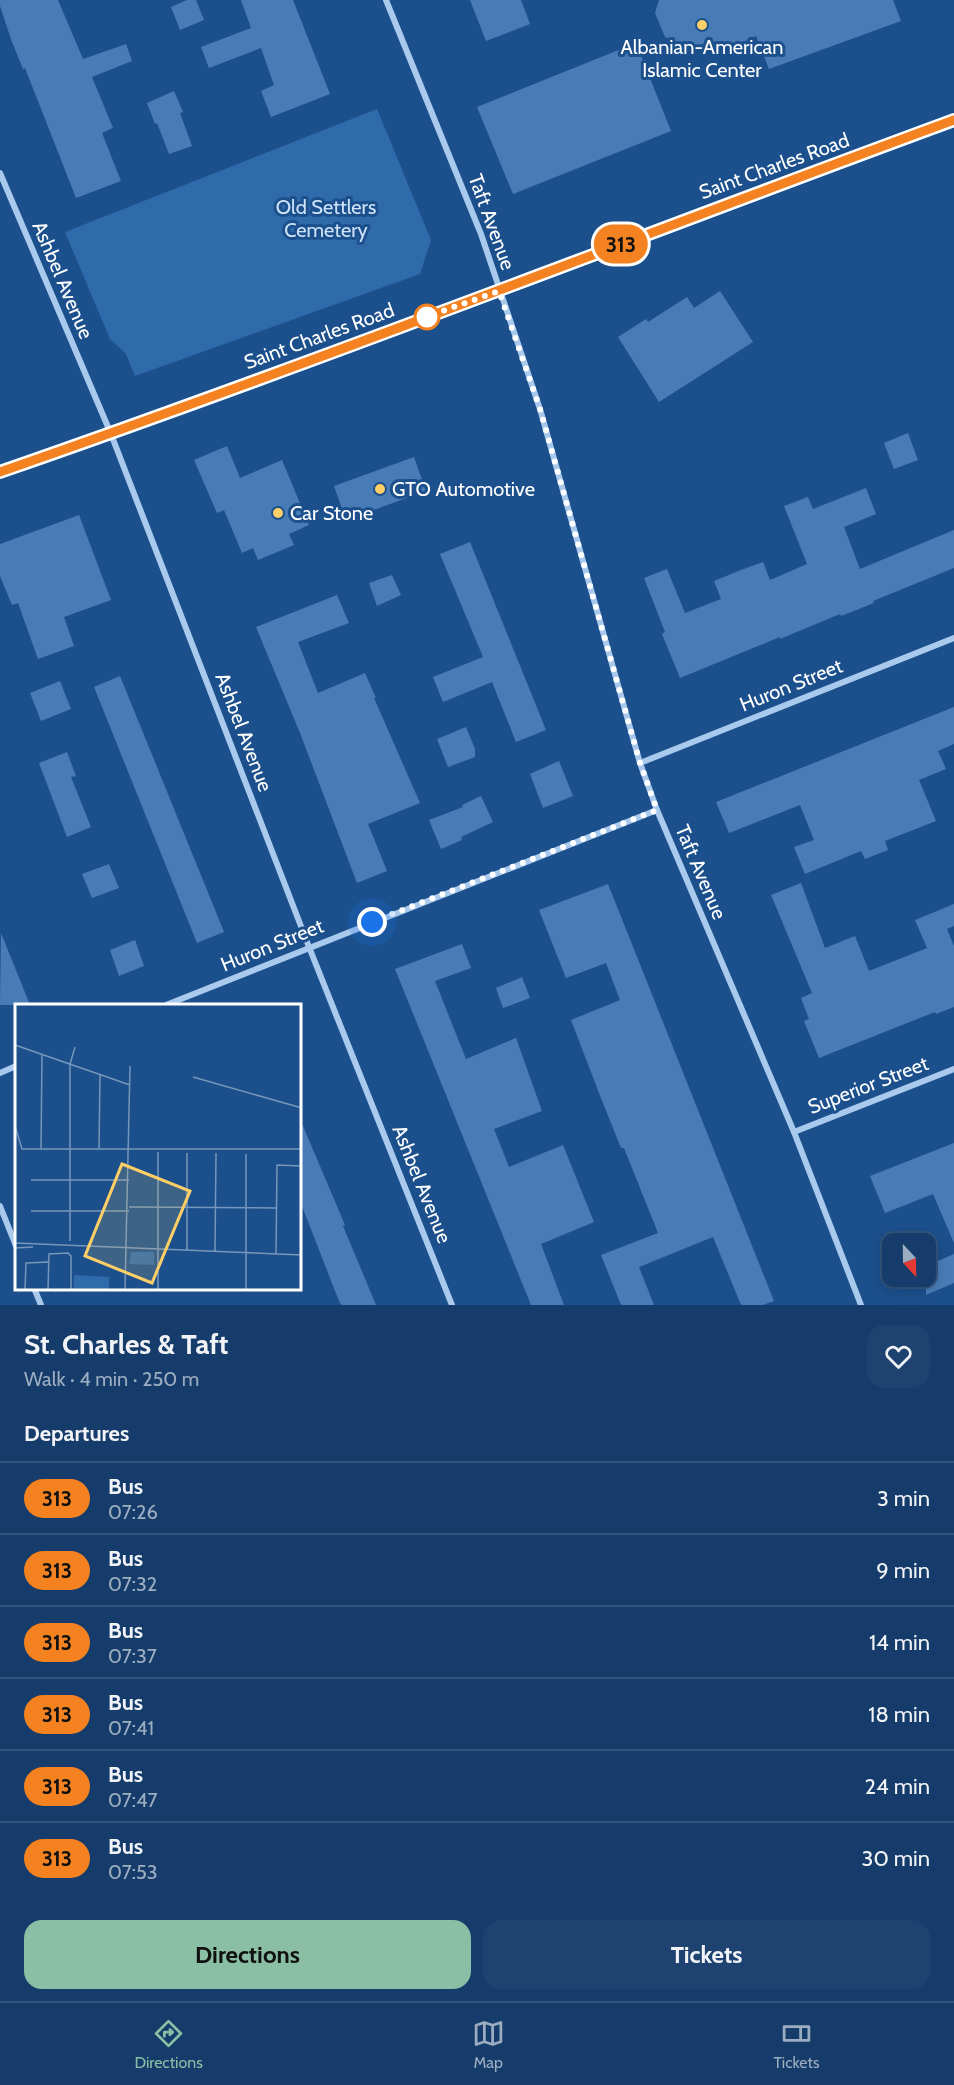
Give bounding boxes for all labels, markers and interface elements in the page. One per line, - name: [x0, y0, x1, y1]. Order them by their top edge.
- marker: Albanian-American Islamic Center: [695, 18, 709, 32]
- place label: Albanian-American Islamic Center: [621, 35, 783, 82]
- street label: Saint Charles Road: [696, 128, 852, 204]
- street label: Taft Avenue: [464, 171, 520, 273]
- park label: Old Settlers Cemetery: [276, 195, 376, 242]
- street label: Ashbel Avenue: [27, 218, 99, 342]
- line badge: 313: [586, 224, 656, 264]
- text: 313: [606, 232, 636, 257]
- street label: Saint Charles Road: [241, 298, 397, 374]
- unlabelled marker: [414, 304, 440, 330]
- place label: GTO Automotive: [392, 477, 535, 501]
- marker: GTO Automotive: [373, 482, 387, 496]
- place label: Car Stone: [290, 501, 373, 525]
- marker: Car Stone: [271, 506, 285, 520]
- street label: Huron Street: [736, 653, 846, 716]
- street label: Ashbel Avenue: [210, 669, 278, 795]
- street label: Taft Avenue: [670, 821, 732, 923]
- your location: [357, 907, 387, 937]
- street label: Huron Street: [217, 913, 327, 976]
- inset map: [15, 1004, 302, 1290]
- street label: Superior Street: [804, 1051, 932, 1119]
- street label: Ashbel Avenue: [387, 1121, 457, 1247]
- north arrow: [882, 1233, 936, 1287]
- map controls: [882, 1233, 936, 1287]
- button: heart: [867, 1325, 930, 1388]
- text: St. Charles & Taft: [24, 1327, 228, 1361]
- text: Walk · 4 min · 250 m: [24, 1367, 199, 1391]
- text: Departures: [24, 1420, 129, 1447]
- text: Bus: [108, 1473, 143, 1500]
- text: 3 min: [877, 1485, 930, 1512]
- text: 313: [42, 1486, 72, 1511]
- text: 07:26: [108, 1500, 158, 1524]
- text: Bus: [108, 1545, 143, 1572]
- text: 9 min: [876, 1557, 930, 1584]
- text: 313: [42, 1558, 72, 1583]
- text: 07:32: [108, 1572, 157, 1596]
- text: Bus: [108, 1617, 143, 1644]
- text: 14 min: [869, 1629, 930, 1656]
- text: 313: [42, 1630, 72, 1655]
- text: 07:37: [108, 1644, 157, 1668]
- text: Bus: [108, 1689, 143, 1716]
- text: 18 min: [868, 1701, 930, 1728]
- text: 313: [42, 1702, 72, 1727]
- text: 07:41: [108, 1716, 154, 1740]
- text: Bus: [108, 1761, 143, 1788]
- text: 24 min: [865, 1773, 930, 1800]
- text: 313: [42, 1774, 72, 1799]
- text: 07:47: [108, 1788, 158, 1812]
- text: Bus: [108, 1833, 143, 1860]
- text: 30 min: [862, 1845, 930, 1872]
- text: 313: [42, 1846, 72, 1871]
- text: 07:53: [108, 1860, 158, 1884]
- button: Directions: [24, 1920, 471, 1989]
- button: Tickets: [483, 1920, 930, 1989]
- tab: Directions: [134, 2017, 203, 2072]
- tab: Map: [472, 2017, 505, 2072]
- tab: Tickets: [773, 2017, 820, 2072]

